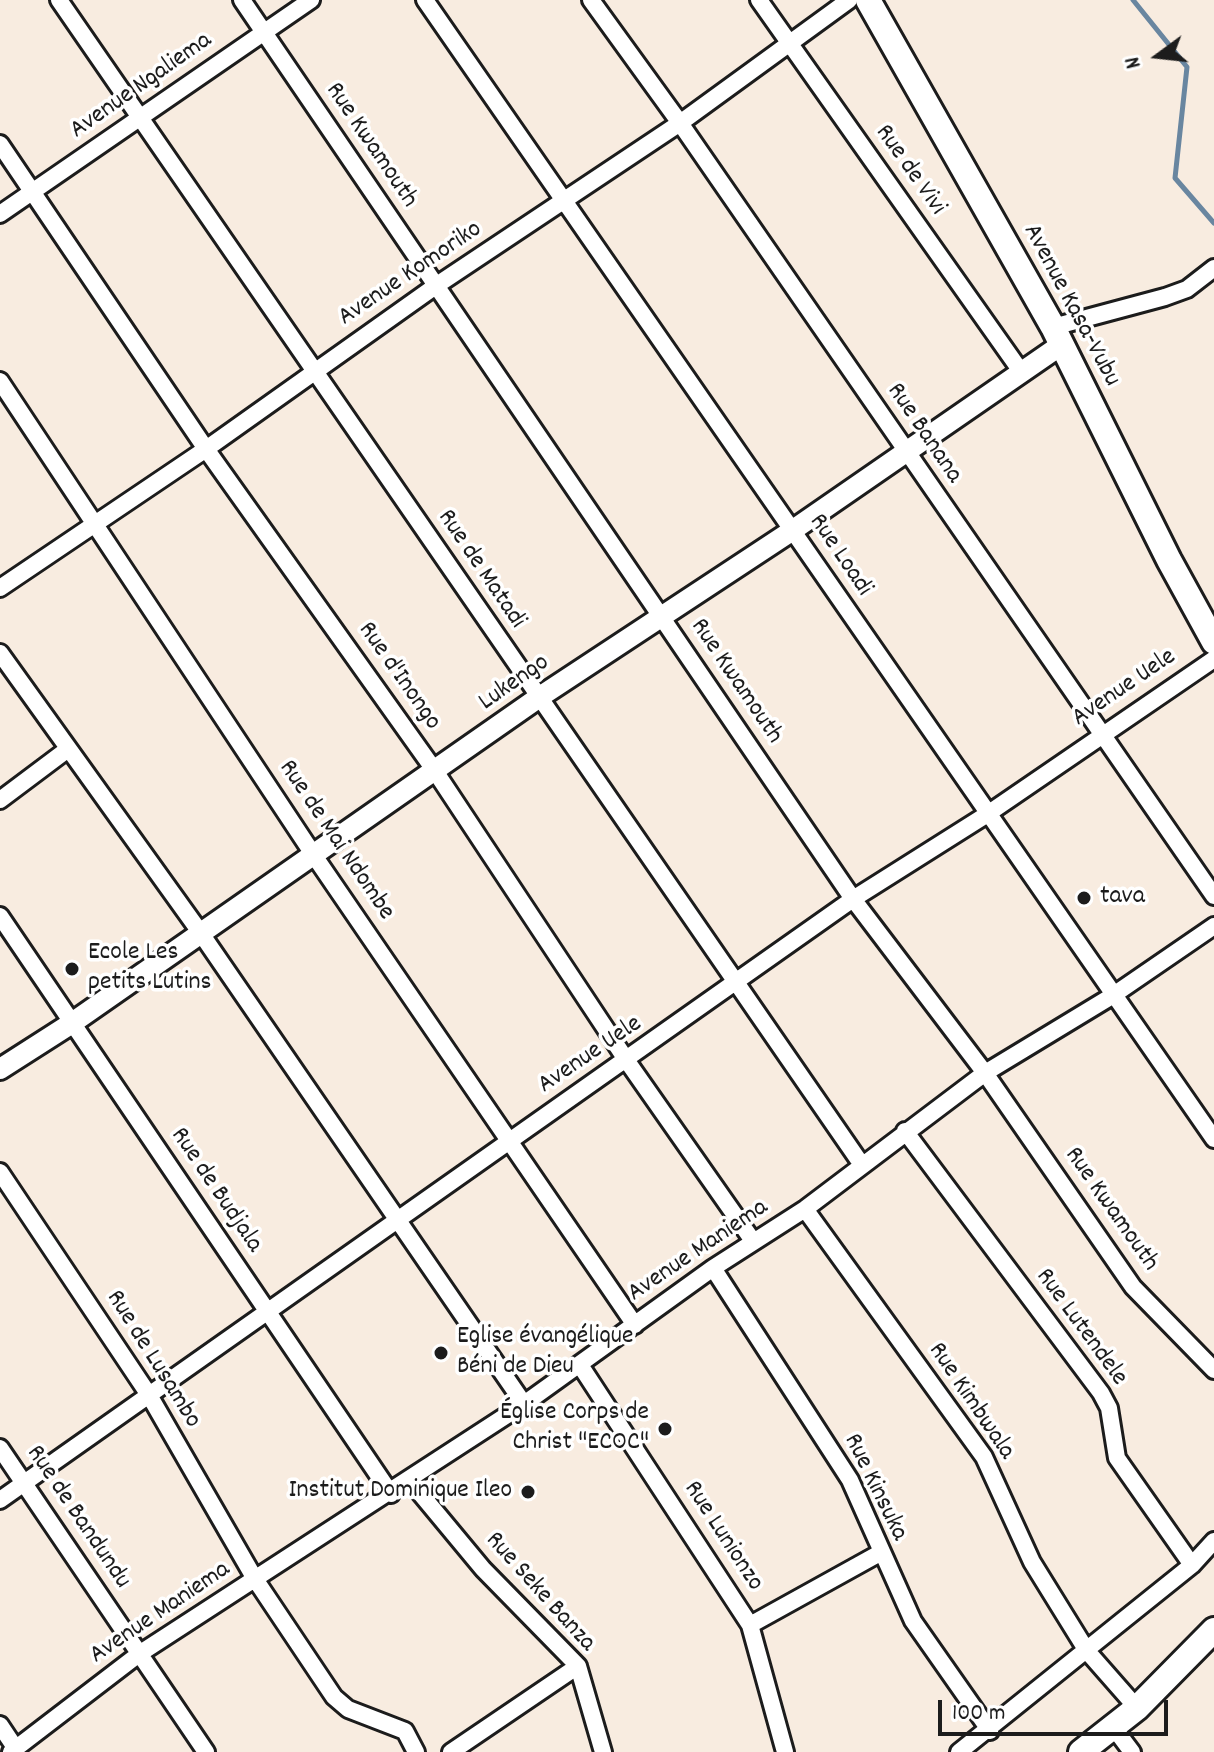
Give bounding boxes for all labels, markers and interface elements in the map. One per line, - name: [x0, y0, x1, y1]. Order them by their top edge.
- north arrow: [1118, 16, 1198, 96]
- street label: Avenue Ngaliema: [65, 27, 219, 147]
- text: N: [1118, 53, 1151, 72]
- street label: Rue Kwamouth: [317, 77, 423, 215]
- street label: Rue de Vivi: [866, 120, 952, 222]
- street label: Avenue Komoriko: [333, 215, 489, 335]
- street label: Avenue Kasa-Vubu: [1014, 219, 1126, 393]
- street label: Rue Banana: [878, 378, 968, 490]
- street label: Rue de Matadi: [429, 504, 531, 636]
- street label: Rue Loadi: [800, 509, 878, 603]
- street label: Rue Kwamouth: [682, 613, 788, 751]
- street label: Rue d'Inongo: [349, 617, 447, 737]
- street label: Avenue Uele: [1067, 643, 1183, 735]
- street label: Lukengo: [474, 649, 556, 719]
- street label: Rue de Mai Ndombe: [270, 755, 400, 927]
- place label: tava: [1100, 882, 1145, 914]
- marker: tava: [1075, 889, 1093, 907]
- place label: Ecole Les petits Lutins: [88, 938, 211, 1000]
- marker: Ecole Les petits Lutins: [63, 960, 81, 978]
- street label: Avenue Uele: [533, 1010, 649, 1102]
- street label: Rue de Budjala: [162, 1123, 268, 1259]
- street label: Rue Kwamouth: [1056, 1142, 1164, 1278]
- street label: Avenue Maniema: [623, 1194, 775, 1310]
- street label: Rue Lutendele: [1027, 1263, 1133, 1393]
- street label: Rue de Lusambo: [97, 1285, 207, 1435]
- place label: Eglise évangélique Béni de Dieu: [457, 1322, 633, 1384]
- street label: Rue Kimbwala: [919, 1338, 1021, 1466]
- marker: Eglise évangélique Béni de Dieu: [432, 1344, 450, 1362]
- place label: Église Corps de Christ "ECOC": [500, 1398, 649, 1460]
- marker: Église Corps de Christ "ECOC": [656, 1420, 674, 1438]
- street label: Rue Kinsuka: [835, 1429, 913, 1547]
- street label: Rue de Bandundu: [18, 1440, 136, 1596]
- place label: Institut Dominique Ileo: [288, 1476, 512, 1508]
- street label: Rue Lunionzo: [675, 1476, 769, 1598]
- marker: Institut Dominique Ileo: [519, 1483, 537, 1501]
- street label: Rue Seke Banza: [477, 1527, 601, 1659]
- street label: Avenue Maniema: [85, 1556, 237, 1672]
- scale bar: [942, 1684, 1172, 1734]
- text: 100 m: [952, 1697, 1005, 1731]

